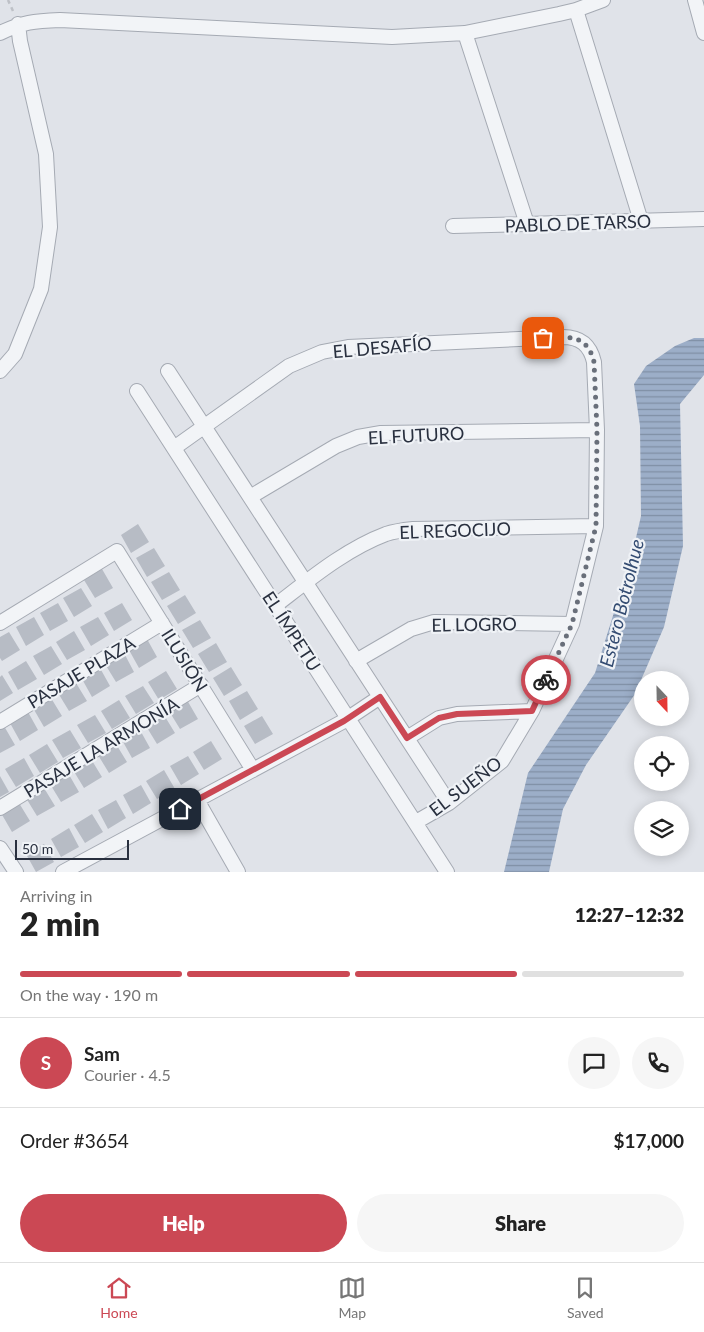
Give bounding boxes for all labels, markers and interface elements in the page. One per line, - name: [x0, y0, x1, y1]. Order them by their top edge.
- street label: PABLO DE TARSO: [504, 209, 652, 237]
- pin: [522, 317, 564, 359]
- icon: bag: [529, 324, 557, 352]
- street label: EL DESAFÍO: [332, 332, 432, 362]
- street label: EL FUTURO: [367, 421, 465, 449]
- street label: EL REGOCIJO: [399, 517, 511, 543]
- water label: Estero Botrolhue: [594, 537, 648, 669]
- street label: EL ÍMPETU: [258, 587, 326, 675]
- street label: EL LOGRO: [431, 612, 517, 636]
- street label: ILUSIÓN: [157, 624, 213, 696]
- street label: PASAJE PLAZA: [23, 631, 140, 713]
- courier: [521, 655, 571, 705]
- icon: bike: [532, 666, 560, 694]
- north arrow: [634, 671, 689, 726]
- map controls: [634, 671, 689, 856]
- street label: PASAJE LA ARMONÍA: [20, 692, 183, 802]
- button: locate: [634, 736, 689, 791]
- street label: EL SUEÑO: [424, 752, 506, 820]
- pin: [159, 788, 201, 830]
- icon: home: [166, 795, 194, 823]
- button: layers: [634, 801, 689, 856]
- scale bar: [15, 837, 129, 860]
- text: 50 m: [22, 840, 53, 857]
- text: Arriving in: [20, 886, 93, 905]
- text: 12:27–12:32: [575, 903, 684, 926]
- text: 2 min: [20, 904, 100, 943]
- text: On the way · 190 m: [20, 985, 158, 1004]
- button: chat: [568, 1037, 620, 1089]
- button: phone: [632, 1037, 684, 1089]
- text: Sam: [84, 1042, 120, 1065]
- text: S: [41, 1051, 51, 1074]
- text: Courier · 4.5: [84, 1065, 171, 1084]
- text: Order #3654: [20, 1129, 129, 1152]
- text: $17,000: [613, 1129, 684, 1152]
- button: Help: [20, 1194, 347, 1252]
- button: Share: [357, 1194, 684, 1252]
- tab: Home: [100, 1274, 138, 1321]
- tab: Map: [338, 1274, 366, 1321]
- tab: Saved: [567, 1274, 604, 1321]

